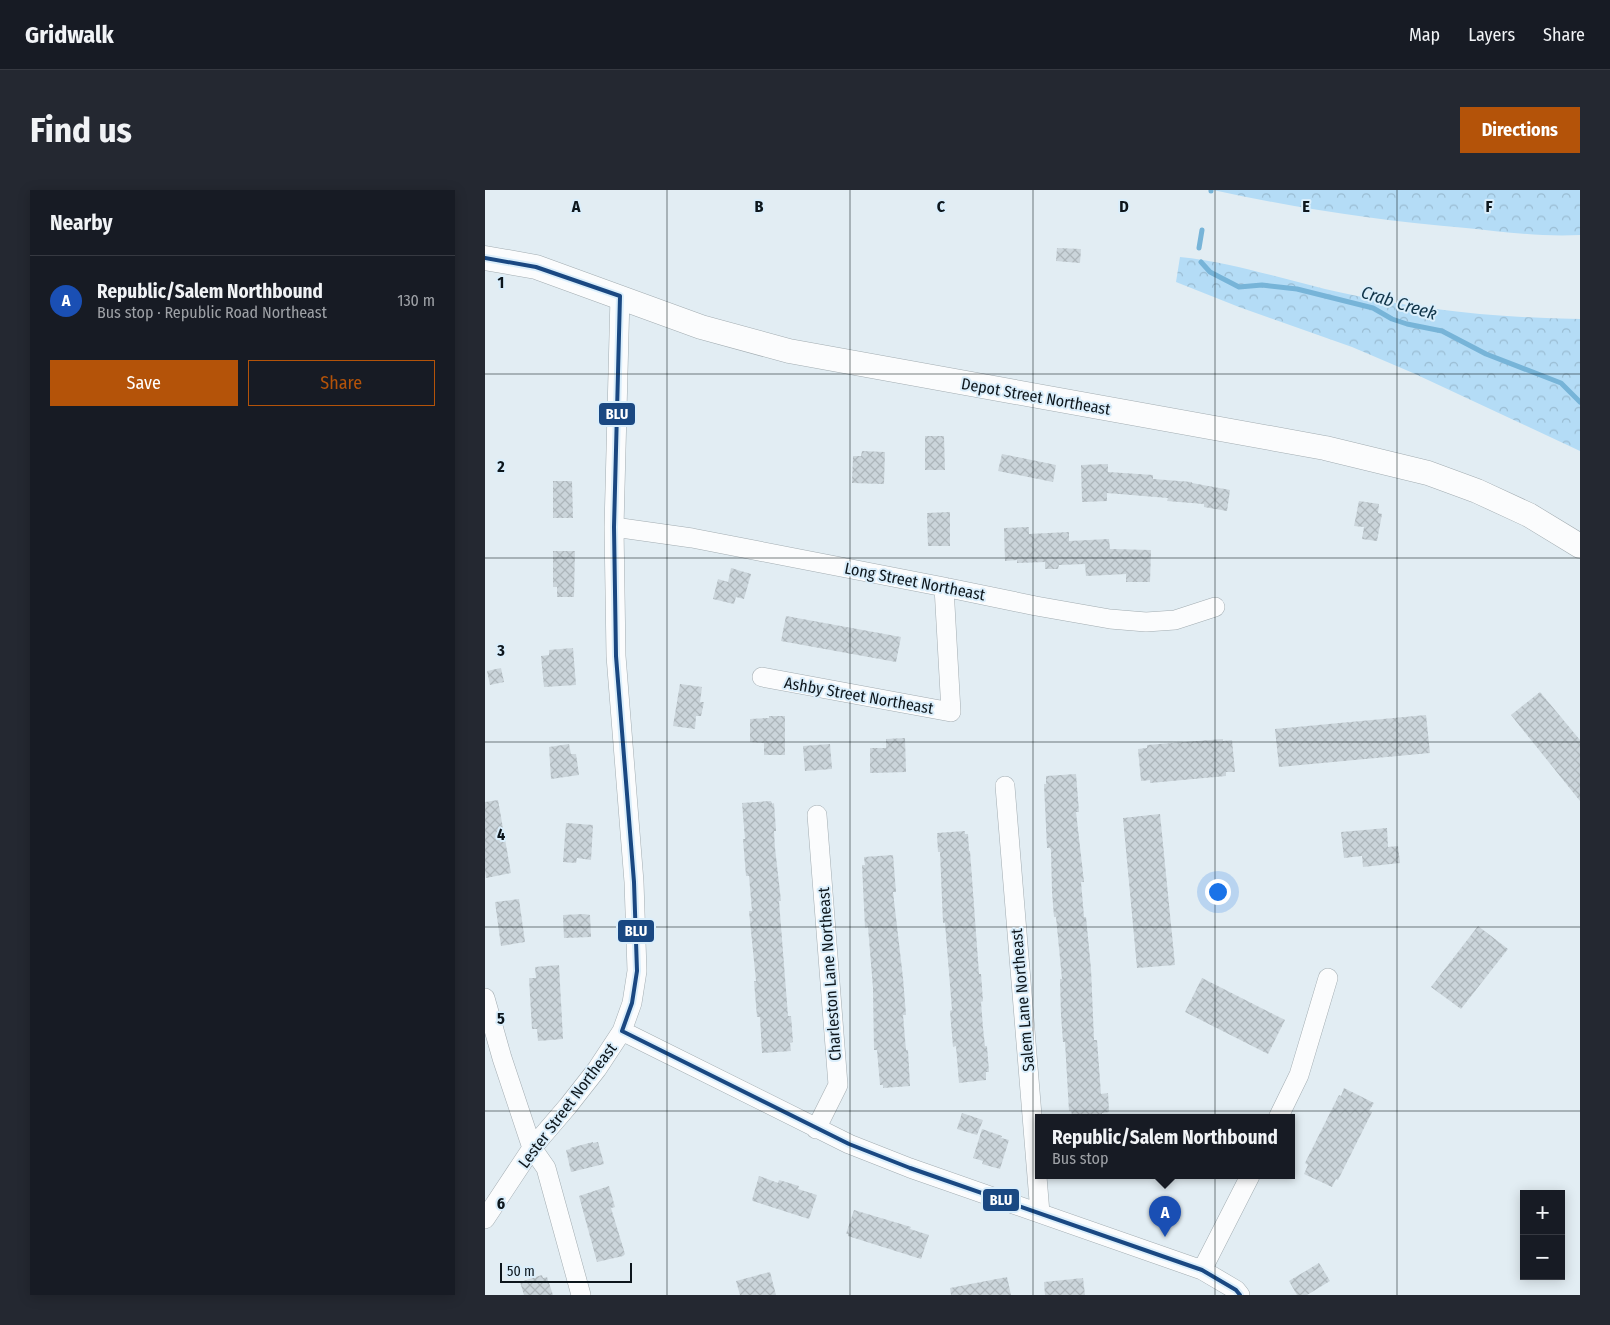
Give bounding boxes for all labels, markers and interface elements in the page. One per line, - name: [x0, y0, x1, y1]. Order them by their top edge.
- text: Gridwalk: [25, 21, 114, 49]
- text: Map: [1409, 24, 1440, 46]
- text: Layers: [1468, 24, 1515, 46]
- text: Share: [1543, 24, 1585, 46]
- button: Directions: [1460, 107, 1580, 153]
- text: Find us: [30, 109, 132, 151]
- text: A: [571, 197, 581, 216]
- text: B: [755, 197, 764, 216]
- text: C: [937, 197, 946, 216]
- text: D: [1119, 197, 1129, 216]
- text: E: [1302, 197, 1310, 216]
- text: F: [1485, 197, 1493, 216]
- text: Nearby: [50, 210, 112, 236]
- text: 1: [498, 273, 504, 292]
- text: Republic/Salem Northbound: [97, 280, 323, 303]
- water label: Crab Creek: [1358, 281, 1440, 325]
- text: A: [62, 291, 70, 310]
- text: 130 m: [397, 291, 435, 310]
- text: Bus stop · Republic Road Northeast: [97, 303, 327, 322]
- button: Save: [50, 360, 238, 406]
- button: Share: [248, 360, 435, 406]
- street label: Depot Street Northeast: [960, 374, 1113, 419]
- line badge: BLU: [598, 402, 636, 426]
- text: BLU: [606, 406, 628, 423]
- text: 2: [496, 457, 505, 476]
- street label: Long Street Northeast: [843, 559, 988, 605]
- text: 3: [496, 641, 505, 660]
- street label: Ashby Street Northeast: [783, 673, 936, 718]
- text: 4: [497, 825, 505, 844]
- your location: [1205, 879, 1231, 905]
- street label: Charleston Lane Northeast: [814, 886, 845, 1061]
- line badge: BLU: [617, 919, 655, 943]
- text: BLU: [625, 923, 647, 940]
- street label: Salem Lane Northeast: [1007, 927, 1038, 1072]
- text: 5: [497, 1009, 505, 1028]
- street label: Lester Street Northeast: [514, 1038, 621, 1172]
- popup: [1035, 1114, 1295, 1179]
- text: Republic/Salem Northbound: [1052, 1126, 1278, 1149]
- text: Bus stop: [1052, 1149, 1109, 1168]
- line badge: BLU: [982, 1188, 1020, 1212]
- map controls: [1520, 1190, 1565, 1280]
- button: +: [1520, 1190, 1565, 1235]
- text: BLU: [990, 1192, 1012, 1209]
- text: 6: [497, 1194, 505, 1213]
- pin: A: [1149, 1196, 1181, 1237]
- button: −: [1520, 1235, 1565, 1280]
- scale bar: [500, 1260, 633, 1283]
- text: 50 m: [507, 1263, 535, 1280]

